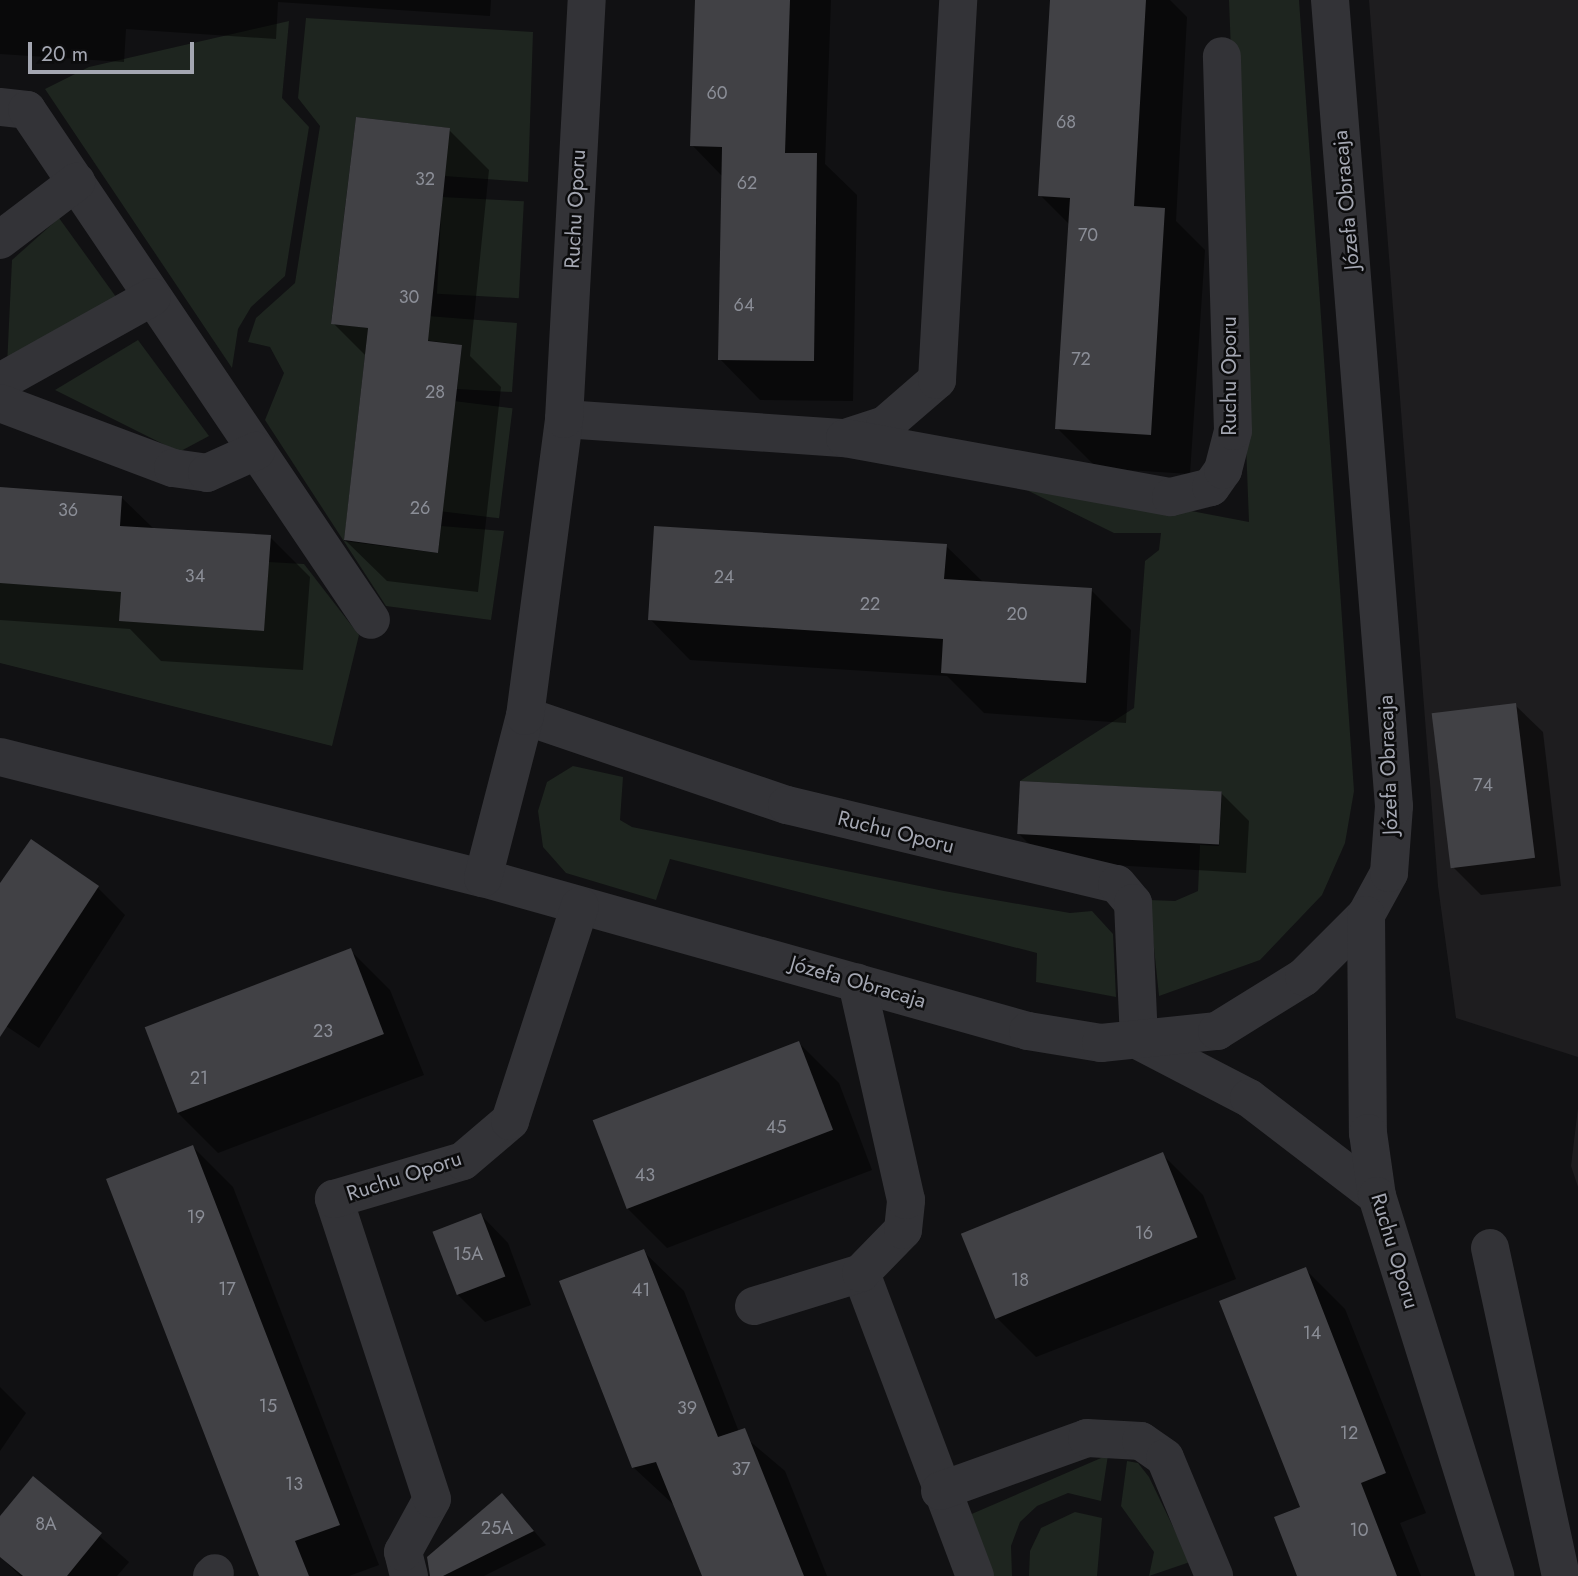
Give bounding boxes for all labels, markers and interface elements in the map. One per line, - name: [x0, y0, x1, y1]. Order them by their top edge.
- scale bar: [32, 28, 198, 72]
- text: 20 m: [41, 39, 88, 69]
- house number: 60: [706, 82, 728, 104]
- house number: 68: [1056, 111, 1076, 133]
- street label: Józefa Obracaja: [1327, 129, 1365, 271]
- street label: Ruchu Oporu: [559, 149, 591, 269]
- house number: 32: [415, 168, 435, 190]
- house number: 62: [737, 172, 757, 194]
- house number: 70: [1078, 224, 1098, 246]
- house number: 30: [399, 286, 419, 308]
- house number: 64: [734, 294, 754, 316]
- street label: Ruchu Oporu: [1216, 316, 1242, 436]
- house number: 72: [1071, 348, 1091, 370]
- house number: 28: [425, 381, 445, 403]
- house number: 26: [410, 497, 430, 519]
- house number: 36: [58, 499, 78, 521]
- house number: 34: [185, 565, 205, 587]
- house number: 24: [714, 566, 734, 588]
- house number: 22: [860, 593, 880, 615]
- house number: 20: [1006, 603, 1028, 625]
- street label: Józefa Obracaja: [1373, 695, 1403, 835]
- house number: 74: [1473, 774, 1493, 796]
- street label: Ruchu Oporu: [835, 805, 957, 859]
- street label: Józefa Obracaja: [787, 951, 929, 1013]
- house number: 23: [313, 1020, 333, 1042]
- house number: 21: [190, 1067, 208, 1089]
- house number: 45: [766, 1116, 786, 1138]
- street label: Ruchu Oporu: [343, 1146, 465, 1206]
- house number: 43: [635, 1164, 655, 1186]
- street label: Ruchu Oporu: [1365, 1190, 1425, 1312]
- house number: 19: [187, 1206, 205, 1228]
- house number: 16: [1135, 1222, 1153, 1244]
- house number: 15A: [453, 1243, 483, 1265]
- house number: 18: [1011, 1269, 1029, 1291]
- house number: 17: [218, 1278, 236, 1300]
- house number: 41: [632, 1279, 650, 1301]
- house number: 14: [1303, 1322, 1321, 1344]
- house number: 15: [259, 1395, 277, 1417]
- house number: 39: [677, 1397, 697, 1419]
- house number: 12: [1340, 1422, 1358, 1444]
- house number: 37: [731, 1458, 751, 1480]
- house number: 13: [285, 1473, 303, 1495]
- house number: 8A: [35, 1513, 57, 1535]
- house number: 25A: [481, 1517, 513, 1539]
- house number: 10: [1350, 1519, 1368, 1541]

